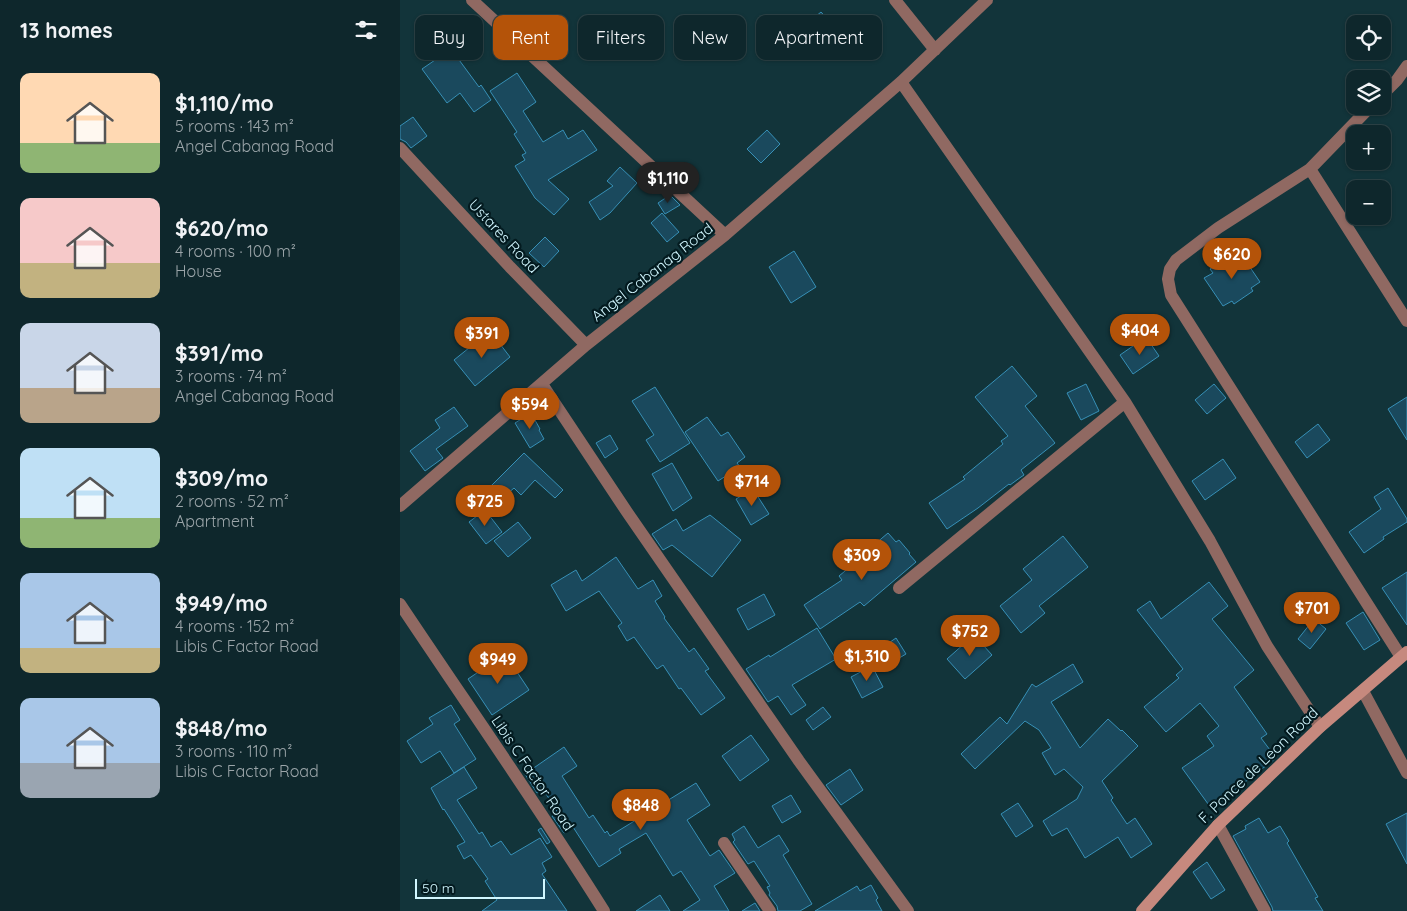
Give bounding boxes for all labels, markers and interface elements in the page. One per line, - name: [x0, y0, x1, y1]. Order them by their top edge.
- chip: Buy: [415, 15, 483, 60]
- chip: Rent: [493, 15, 568, 60]
- chip: Filters: [578, 15, 664, 60]
- chip: New: [674, 15, 746, 60]
- chip: Apartment: [756, 15, 882, 60]
- map controls: [1346, 15, 1391, 225]
- button: locate: [1346, 15, 1391, 60]
- icon: filters: [352, 16, 380, 44]
- text: 13 homes: [20, 17, 113, 43]
- button: layers: [1346, 70, 1391, 115]
- text: $1,110/mo: [175, 90, 274, 116]
- icon: home: [60, 93, 120, 153]
- text: 5 rooms · 143 m²: [175, 116, 294, 136]
- button: +: [1346, 125, 1391, 170]
- text: Angel Cabanag Road: [175, 136, 334, 156]
- pin: $1,110: [627, 162, 709, 204]
- text: $1,110: [647, 168, 689, 188]
- button: −: [1346, 180, 1391, 225]
- street label: Ustares Road: [465, 195, 543, 277]
- text: $620/mo: [175, 215, 268, 241]
- icon: home: [60, 218, 120, 278]
- street label: Angel Cabanag Road: [587, 219, 717, 325]
- pin: $620: [1202, 238, 1262, 280]
- text: 4 rooms · 100 m²: [175, 241, 296, 261]
- text: $620: [1213, 244, 1251, 264]
- text: House: [175, 261, 222, 281]
- pin: $404: [1110, 314, 1170, 356]
- pin: $391: [452, 316, 512, 359]
- text: $404: [1121, 320, 1159, 340]
- text: $391: [465, 323, 499, 343]
- text: $391/mo: [175, 340, 263, 366]
- icon: home: [60, 343, 120, 403]
- text: 3 rooms · 74 m²: [175, 366, 287, 386]
- text: Angel Cabanag Road: [175, 386, 334, 406]
- pin: $594: [500, 388, 560, 430]
- text: $594: [511, 394, 549, 414]
- pin: $714: [722, 464, 782, 507]
- text: $309/mo: [175, 465, 268, 491]
- icon: home: [60, 468, 120, 528]
- text: $714: [735, 471, 769, 491]
- pin: $725: [455, 484, 515, 527]
- text: 2 rooms · 52 m²: [175, 491, 289, 511]
- text: $725: [467, 491, 503, 511]
- text: Apartment: [175, 511, 255, 531]
- pin: $309: [832, 538, 892, 581]
- text: $309: [843, 545, 881, 565]
- text: $949/mo: [175, 590, 268, 616]
- pin: $701: [1282, 592, 1342, 634]
- icon: home: [60, 593, 120, 653]
- text: $701: [1295, 598, 1329, 618]
- pin: $752: [940, 614, 1000, 657]
- text: 4 rooms · 152 m²: [175, 616, 294, 636]
- text: $752: [952, 621, 988, 641]
- text: Libis C Factor Road: [175, 636, 319, 656]
- pin: $1,310: [826, 640, 908, 682]
- pin: $949: [468, 642, 528, 685]
- text: $1,310: [845, 646, 889, 666]
- text: $949: [480, 649, 516, 669]
- street label: F. Ponce de Leon Road: [1194, 703, 1322, 827]
- street label: Libis C Factor Road: [487, 712, 579, 834]
- text: $848/mo: [175, 715, 267, 741]
- icon: home: [60, 718, 120, 778]
- text: 3 rooms · 110 m²: [175, 741, 292, 761]
- text: Libis C Factor Road: [175, 761, 319, 781]
- pin: $848: [611, 788, 671, 831]
- text: $848: [623, 795, 659, 815]
- scale bar: [415, 876, 545, 899]
- text: 50 m: [422, 879, 455, 897]

